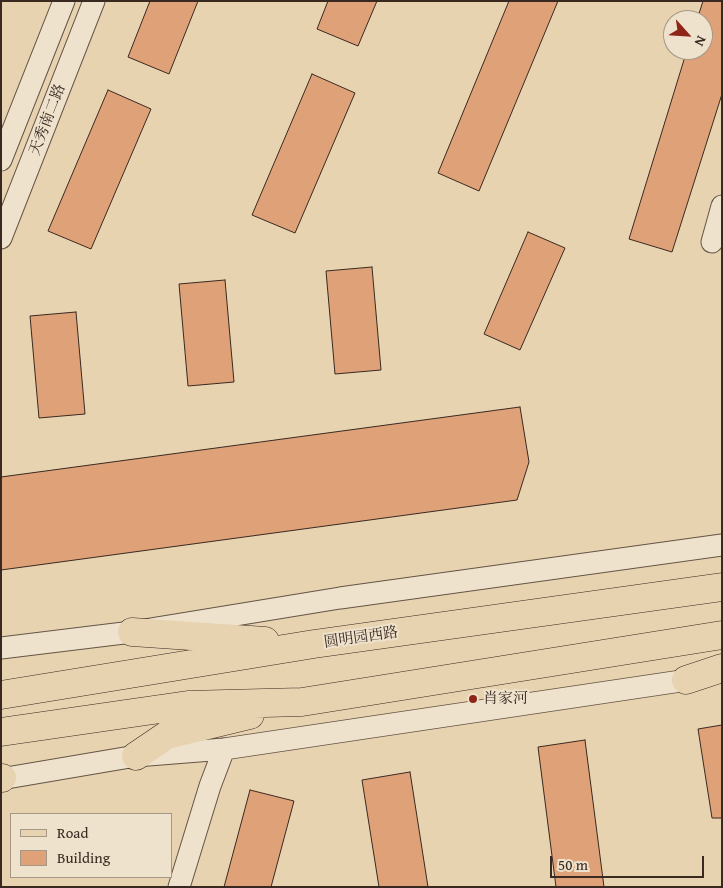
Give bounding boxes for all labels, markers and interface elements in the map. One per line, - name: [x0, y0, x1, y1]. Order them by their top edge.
- north arrow: [663, 10, 713, 60]
- text: N: [690, 33, 712, 50]
- street label: 天秀南二路: [26, 82, 70, 158]
- street label: 圆明园西路: [323, 624, 399, 652]
- place label: 肖家河: [483, 690, 528, 708]
- marker: 肖家河: [467, 693, 479, 705]
- legend: [10, 813, 172, 878]
- text: Road: [57, 822, 88, 843]
- scale bar: [553, 846, 707, 878]
- text: Building: [57, 847, 110, 868]
- text: 50 m: [558, 854, 588, 875]

